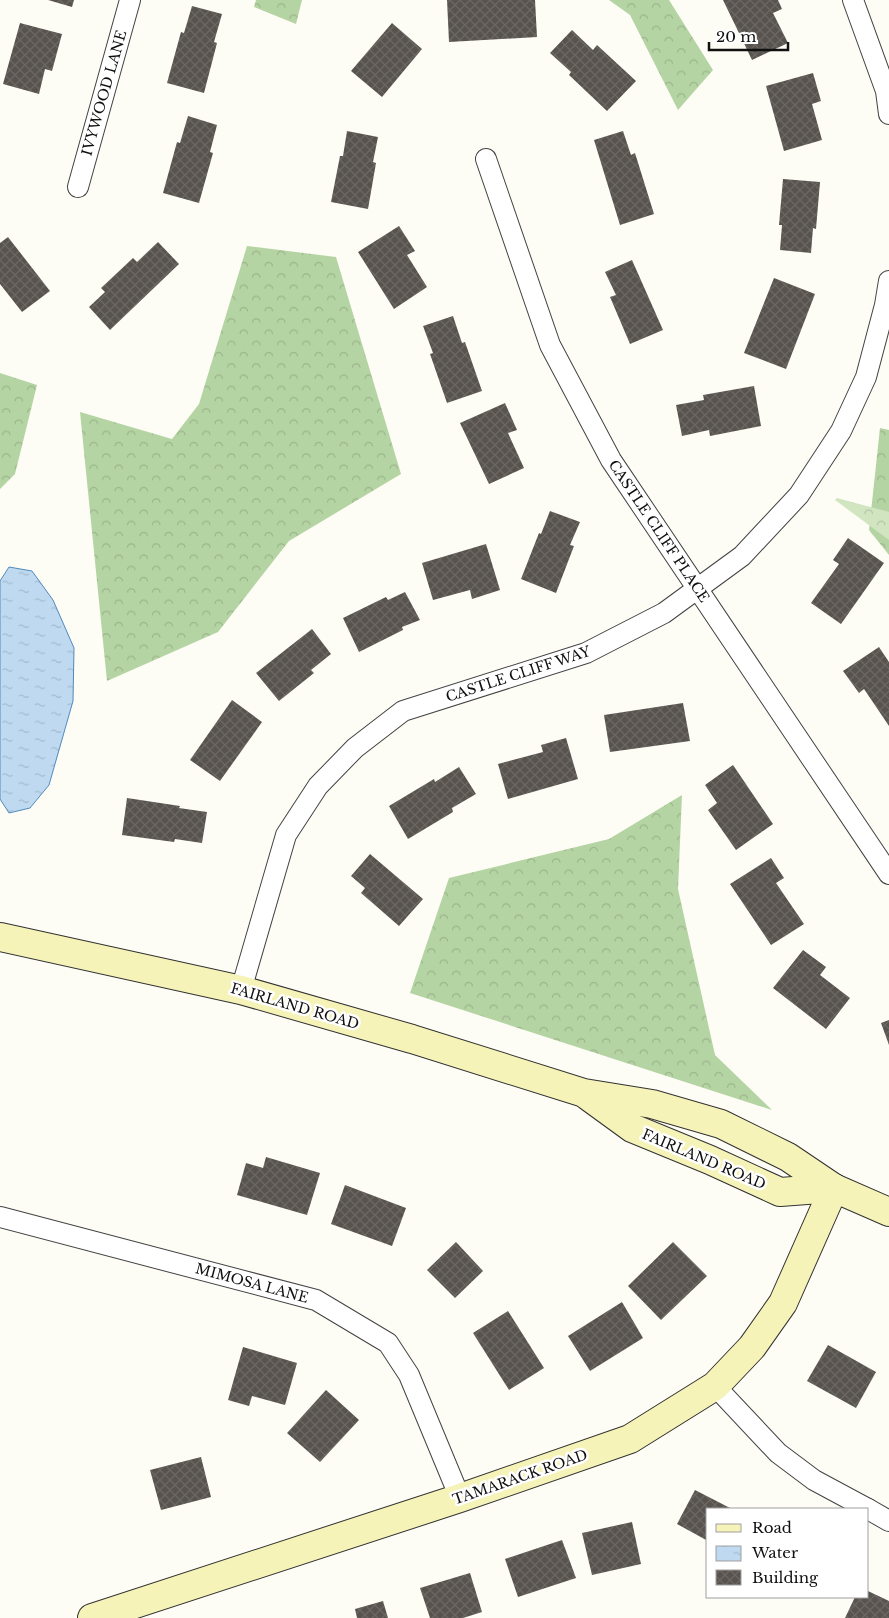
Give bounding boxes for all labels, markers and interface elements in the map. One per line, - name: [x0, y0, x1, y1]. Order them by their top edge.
- scale bar: [709, 20, 788, 52]
- text: 20 m: [716, 27, 756, 46]
- street label: IVYWOOD LANE: [77, 28, 131, 158]
- street label: CASTLE CLIFF PLACE: [605, 456, 713, 606]
- street label: CASTLE CLIFF WAY: [443, 642, 593, 706]
- street label: FAIRLAND ROAD: [229, 979, 361, 1033]
- street label: FAIRLAND ROAD: [639, 1125, 769, 1193]
- street label: MIMOSA LANE: [194, 1259, 310, 1307]
- street label: TAMARACK ROAD: [450, 1445, 590, 1509]
- legend: [706, 1508, 869, 1598]
- text: Road: [752, 1518, 792, 1537]
- text: Water: [751, 1543, 799, 1562]
- text: Building: [752, 1568, 819, 1587]

